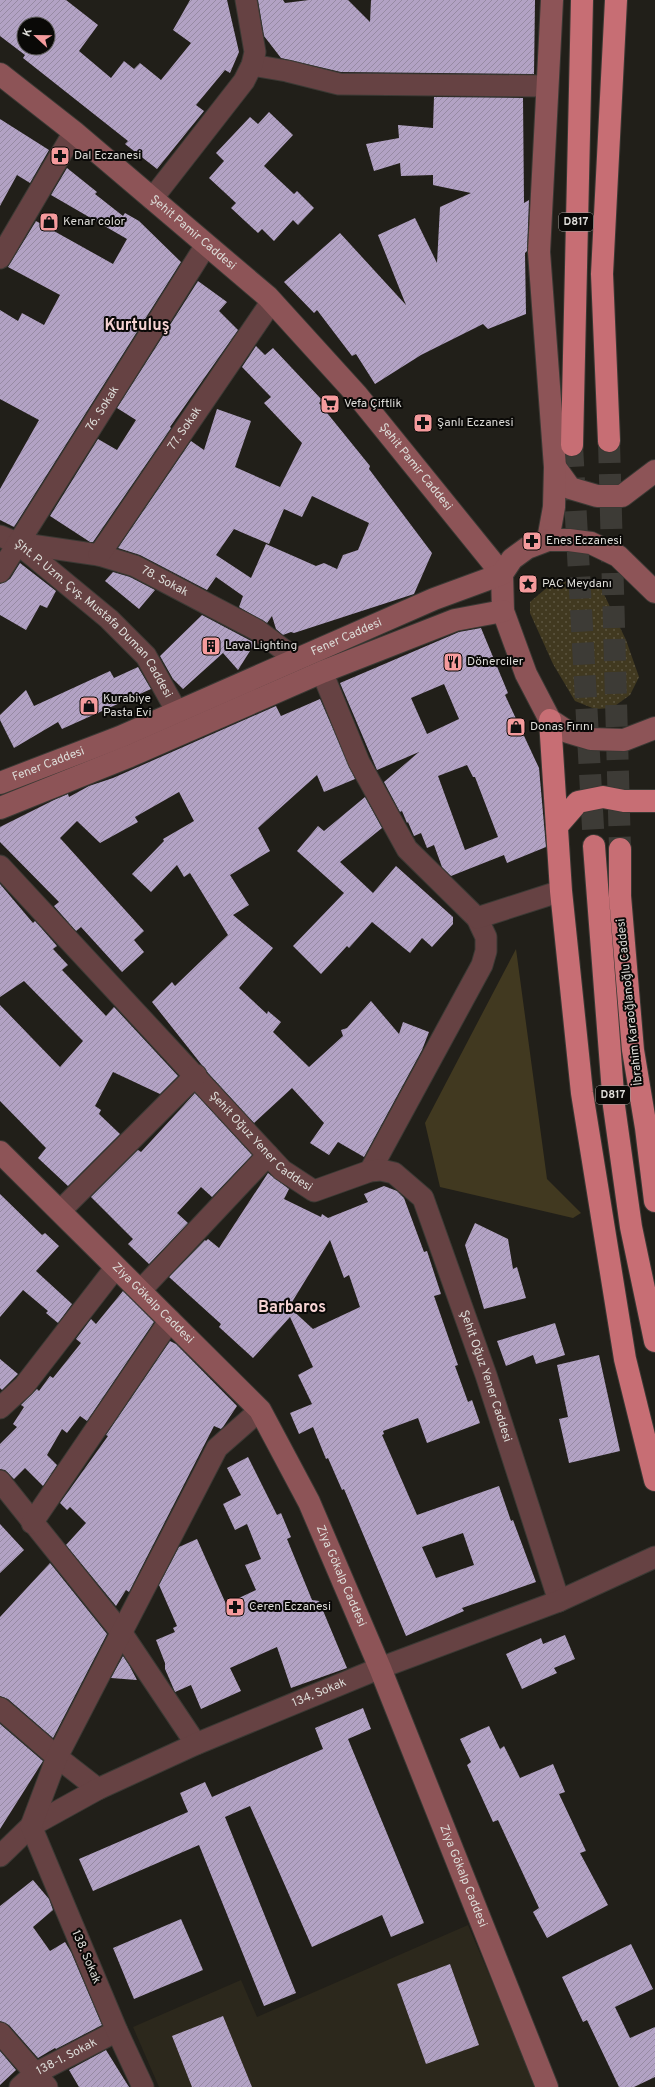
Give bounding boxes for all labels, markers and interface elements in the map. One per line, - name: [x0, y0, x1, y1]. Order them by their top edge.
- north arrow: [16, 16, 56, 56]
- text: K: [20, 26, 36, 39]
- pharmacy icon: Dal Eczanesi: [49, 145, 71, 167]
- place label: Dal Eczanesi: [74, 148, 141, 164]
- street label: Şehit Pamir Caddesi: [146, 192, 239, 274]
- shop icon: Kenar color: [38, 211, 60, 233]
- road number: D817: [559, 213, 593, 231]
- place label: Kenar color: [63, 214, 126, 230]
- district label: Kurtuluş: [104, 316, 170, 336]
- street label: 76. Sokak: [83, 383, 123, 434]
- supermarket icon: Vefa Çiftlik: [319, 393, 341, 415]
- place label: Vefa Çiftlik: [344, 396, 402, 412]
- street label: 77. Sokak: [165, 403, 206, 454]
- pharmacy icon: Şanlı Eczanesi: [412, 412, 434, 434]
- place label: Şanlı Eczanesi: [437, 415, 514, 431]
- street label: Şehit Pamir Caddesi: [375, 420, 456, 514]
- pharmacy icon: Enes Eczanesi: [521, 530, 543, 552]
- place label: Enes Eczanesi: [546, 533, 622, 549]
- street label: Şht. P. Uzm. Çvş. Mustafa Duman Caddesi: [11, 536, 176, 701]
- street label: 78. Sokak: [138, 563, 191, 601]
- place icon: PAC Meydanı: [517, 573, 539, 595]
- place label: PAC Meydanı: [542, 576, 612, 592]
- street label: Fener Caddesi: [308, 615, 385, 660]
- building icon: Lava Lighting: [200, 635, 222, 657]
- place label: Lava Lighting: [225, 638, 297, 654]
- restaurant icon: Dönerciler: [442, 651, 464, 673]
- place label: Dönerciler: [467, 654, 524, 670]
- place label: Kurabiye Pasta Evi: [103, 691, 151, 721]
- shop icon: Kurabiye Pasta Evi: [78, 695, 100, 717]
- shop icon: Donas Fırını: [505, 716, 527, 738]
- place label: Donas Fırını: [530, 719, 593, 735]
- street label: Fener Caddesi: [10, 743, 87, 785]
- street label: İbrahim Karaoğlanoğlu Caddesi: [613, 918, 647, 1086]
- road number: D817: [596, 1086, 630, 1104]
- street label: Şehit Oğuz Yener Caddesi: [205, 1088, 315, 1196]
- street label: Ziya Gökalp Caddesi: [108, 1259, 197, 1348]
- district label: Barbaros: [258, 1298, 326, 1318]
- street label: Şehit Oğuz Yener Caddesi: [456, 1308, 515, 1444]
- street label: Ziya Gökalp Caddesi: [312, 1523, 369, 1629]
- pharmacy icon: Ceren Eczanesi: [224, 1596, 246, 1618]
- place label: Ceren Eczanesi: [249, 1599, 331, 1615]
- street label: 134. Sokak: [290, 1675, 349, 1711]
- street label: Ziya Gökalp Caddesi: [435, 1822, 491, 1930]
- street label: 138. Sokak: [68, 1928, 104, 1986]
- street label: 138-1. Sokak: [34, 2035, 100, 2079]

